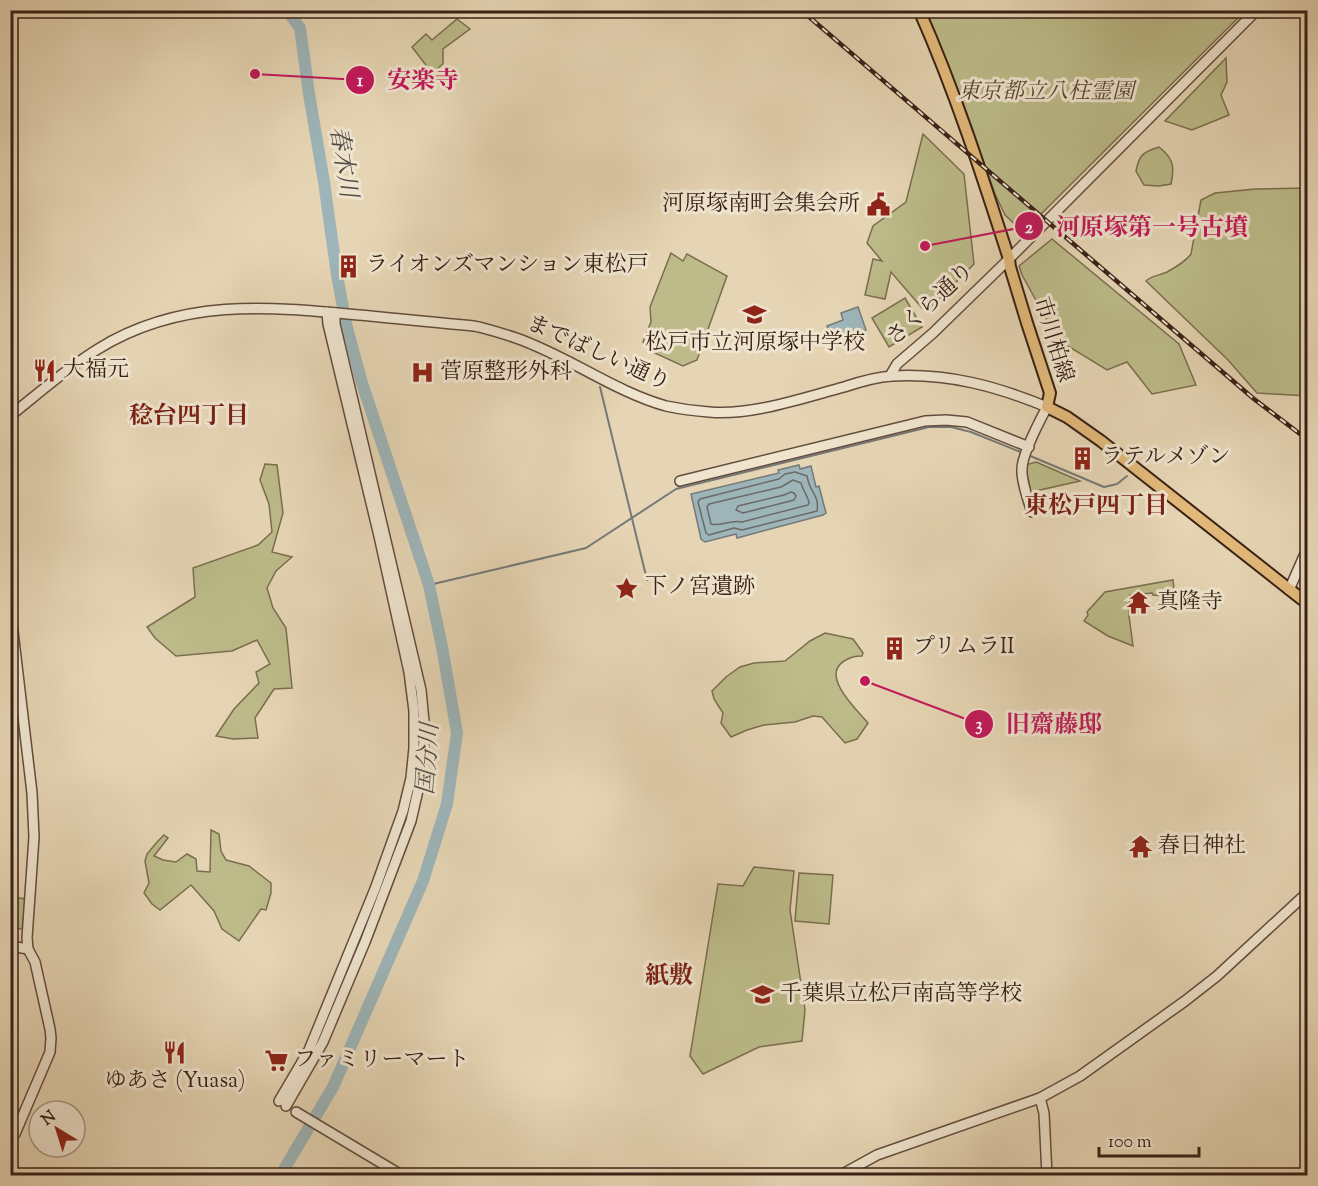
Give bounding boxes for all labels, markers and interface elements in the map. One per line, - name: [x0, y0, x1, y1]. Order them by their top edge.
- callout: 安楽寺: [345, 59, 471, 101]
- text: 安楽寺: [387, 65, 459, 99]
- text: 1: [357, 69, 364, 95]
- park label: 東京都立八柱霊園: [958, 77, 1137, 109]
- water label: 春木川: [320, 124, 365, 203]
- place label: 河原塚南町会集会所: [662, 189, 860, 221]
- public building icon: 河原塚南町会集会所: [865, 192, 891, 218]
- callout: 河原塚第一号古墳: [1014, 205, 1260, 247]
- text: 河原塚第一号古墳: [1056, 212, 1248, 246]
- text: 2: [1025, 216, 1034, 242]
- place label: ライオンズマンション東松戸: [366, 250, 649, 282]
- building icon: ライオンズマンション東松戸: [335, 253, 361, 279]
- street label: さくら通り: [880, 256, 982, 354]
- street label: 市川柏線: [1024, 293, 1080, 387]
- school or university icon: 松戸市立河原塚中学校: [742, 302, 768, 328]
- street label: までばしい通り: [521, 308, 675, 400]
- place label: 松戸市立河原塚中学校: [645, 328, 865, 360]
- place label: 大福元: [63, 355, 129, 387]
- place label: 菅原整形外科: [440, 357, 572, 389]
- restaurant icon: 大福元: [32, 358, 58, 384]
- hospital icon: 菅原整形外科: [409, 360, 435, 386]
- district label: 稔台四丁目: [129, 400, 249, 434]
- place label: ラテルメゾン: [1101, 442, 1231, 474]
- building icon: ラテルメゾン: [1070, 445, 1096, 471]
- district label: 東松戸四丁目: [1024, 490, 1168, 524]
- place label: 下ノ宮遺跡: [645, 572, 755, 604]
- place icon: 下ノ宮遺跡: [614, 575, 640, 601]
- place label: 真隆寺: [1157, 587, 1223, 619]
- temple icon: 真隆寺: [1126, 590, 1152, 616]
- place label: プリムラII: [913, 632, 1015, 664]
- building icon: プリムラII: [882, 635, 908, 661]
- callout: 旧齋藤邸: [964, 703, 1114, 745]
- text: 旧齋藤邸: [1006, 709, 1102, 743]
- text: 3: [975, 713, 983, 739]
- water label: 国分川: [410, 719, 449, 796]
- place label: 春日神社: [1158, 831, 1246, 863]
- temple icon: 春日神社: [1127, 834, 1153, 860]
- district label: 紙敷: [645, 960, 693, 994]
- place label: 千葉県立松戸南高等学校: [780, 979, 1022, 1011]
- school or university icon: 千葉県立松戸南高等学校: [749, 982, 775, 1008]
- restaurant icon: ゆあさ (Yuasa): [162, 1040, 188, 1066]
- place label: ファミリーマート: [294, 1045, 470, 1077]
- supermarket icon: ファミリーマート: [263, 1048, 289, 1074]
- place label: ゆあさ (Yuasa): [105, 1066, 245, 1098]
- north arrow: [27, 1099, 87, 1159]
- text: N: [37, 1106, 62, 1132]
- scale bar: [1099, 1120, 1200, 1158]
- text: 100 m: [1108, 1130, 1152, 1156]

